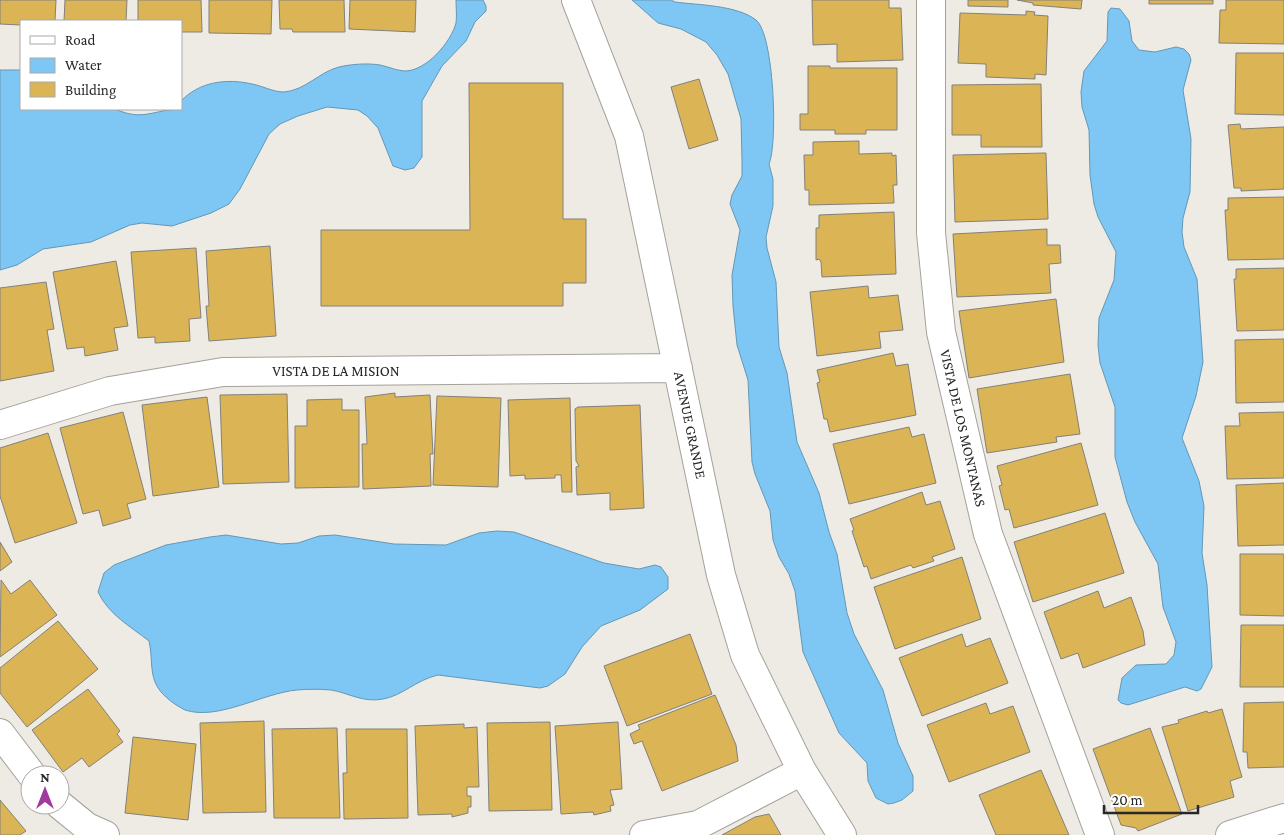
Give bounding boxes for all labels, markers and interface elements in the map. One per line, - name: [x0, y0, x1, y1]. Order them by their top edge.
- legend: [20, 20, 182, 110]
- text: Road: [65, 32, 96, 48]
- text: Water: [65, 57, 102, 73]
- text: Building: [65, 82, 116, 99]
- street label: VISTA DE LOS MONTANAS: [937, 348, 989, 508]
- street label: VISTA DE LA MISION: [272, 363, 400, 379]
- street label: AVENUE GRANDE: [671, 370, 709, 480]
- north arrow: [20, 765, 70, 815]
- text: N: [40, 769, 50, 785]
- scale bar: [1104, 782, 1198, 814]
- text: 20 m: [1112, 792, 1143, 808]

